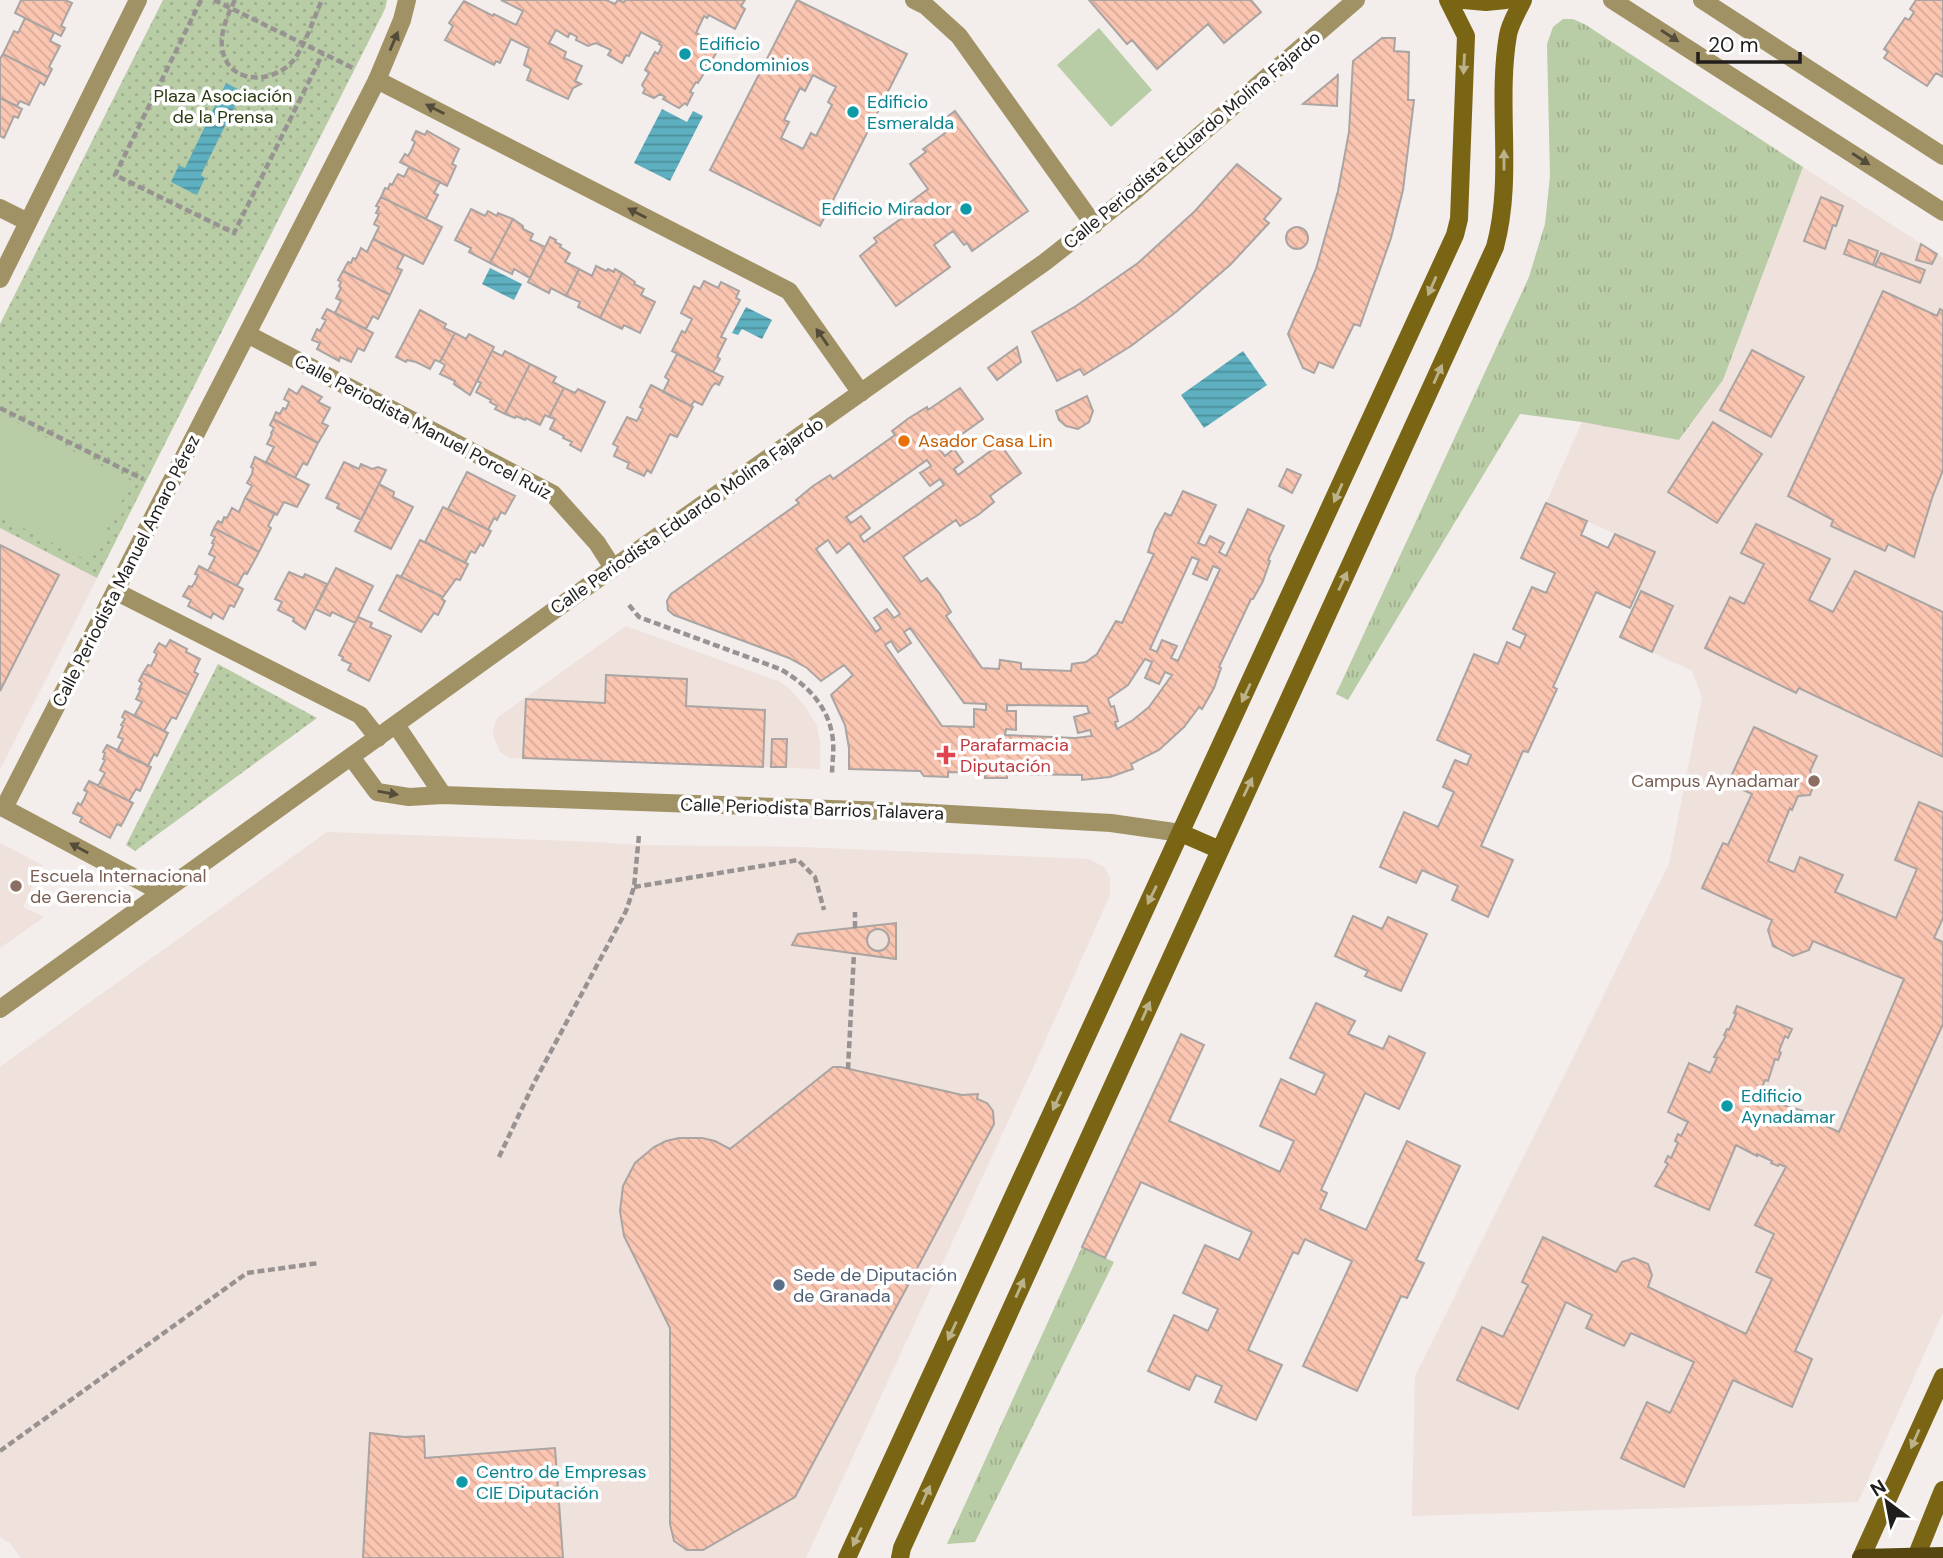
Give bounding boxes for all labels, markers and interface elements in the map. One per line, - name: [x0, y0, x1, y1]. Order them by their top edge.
- scale bar: [1698, 21, 1800, 65]
- street label: Calle Periodista Eduardo Molina Fajardo: [1059, 25, 1325, 255]
- one-way arrow: [389, 30, 400, 51]
- one-way arrow: [1660, 30, 1680, 43]
- text: 20 m: [1708, 31, 1759, 59]
- place label: Edificio Condominios: [699, 32, 810, 77]
- marker: Edificio Condominios: [677, 46, 693, 62]
- one-way arrow: [1458, 53, 1469, 75]
- park label: Plaza Asociación de la Prensa: [154, 84, 292, 129]
- place label: Edificio Esmeralda: [867, 90, 954, 135]
- one-way arrow: [424, 104, 444, 116]
- marker: Edificio Esmeralda: [845, 104, 861, 120]
- one-way arrow: [1498, 149, 1510, 171]
- one-way arrow: [1852, 153, 1871, 166]
- place label: Edificio Mirador: [821, 197, 952, 221]
- marker: Edificio Mirador: [958, 201, 974, 217]
- one-way arrow: [627, 208, 647, 219]
- one-way arrow: [1426, 276, 1438, 296]
- one-way arrow: [815, 328, 829, 346]
- street label: Calle Periodista Manuel Porcel Ruiz: [290, 349, 556, 505]
- one-way arrow: [1432, 364, 1444, 384]
- street label: Calle Periodista Eduardo Molina Fajardo: [546, 412, 828, 620]
- place label: Asador Casa Lin: [918, 429, 1053, 453]
- street label: Calle Periodista Manuel Amaro Pérez: [47, 431, 205, 711]
- marker: Asador Casa Lin: [896, 433, 912, 449]
- one-way arrow: [1332, 483, 1343, 504]
- one-way arrow: [1337, 571, 1349, 591]
- one-way arrow: [1240, 682, 1251, 703]
- place label: Parafarmacia Diputación: [960, 733, 1069, 778]
- marker: Parafarmacia Diputación: [938, 747, 954, 763]
- place label: Campus Aynadamar: [1631, 769, 1800, 793]
- marker: Campus Aynadamar: [1806, 773, 1822, 789]
- one-way arrow: [1243, 777, 1254, 798]
- one-way arrow: [377, 788, 399, 799]
- street label: Calle Periodista Barrios Talavera: [680, 792, 944, 826]
- one-way arrow: [69, 842, 89, 854]
- place label: Escuela Internacional de Gerencia: [30, 864, 206, 909]
- marker: Escuela Internacional de Gerencia: [8, 878, 24, 894]
- one-way arrow: [1146, 885, 1157, 905]
- one-way arrow: [1140, 1001, 1152, 1021]
- place label: Edificio Aynadamar: [1741, 1084, 1836, 1129]
- one-way arrow: [1051, 1091, 1062, 1112]
- marker: Edificio Aynadamar: [1719, 1098, 1735, 1114]
- place label: Sede de Diputación de Granada: [793, 1263, 957, 1308]
- marker: Sede de Diputación de Granada: [771, 1277, 787, 1293]
- one-way arrow: [1014, 1278, 1026, 1298]
- one-way arrow: [946, 1320, 957, 1341]
- one-way arrow: [1909, 1429, 1921, 1449]
- place label: Centro de Empresas CIE Diputación: [476, 1460, 646, 1505]
- north arrow: [1852, 1467, 1922, 1537]
- marker: Centro de Empresas CIE Diputación: [454, 1474, 470, 1490]
- text: N: [1866, 1474, 1891, 1502]
- one-way arrow: [920, 1485, 932, 1505]
- one-way arrow: [851, 1527, 863, 1547]

